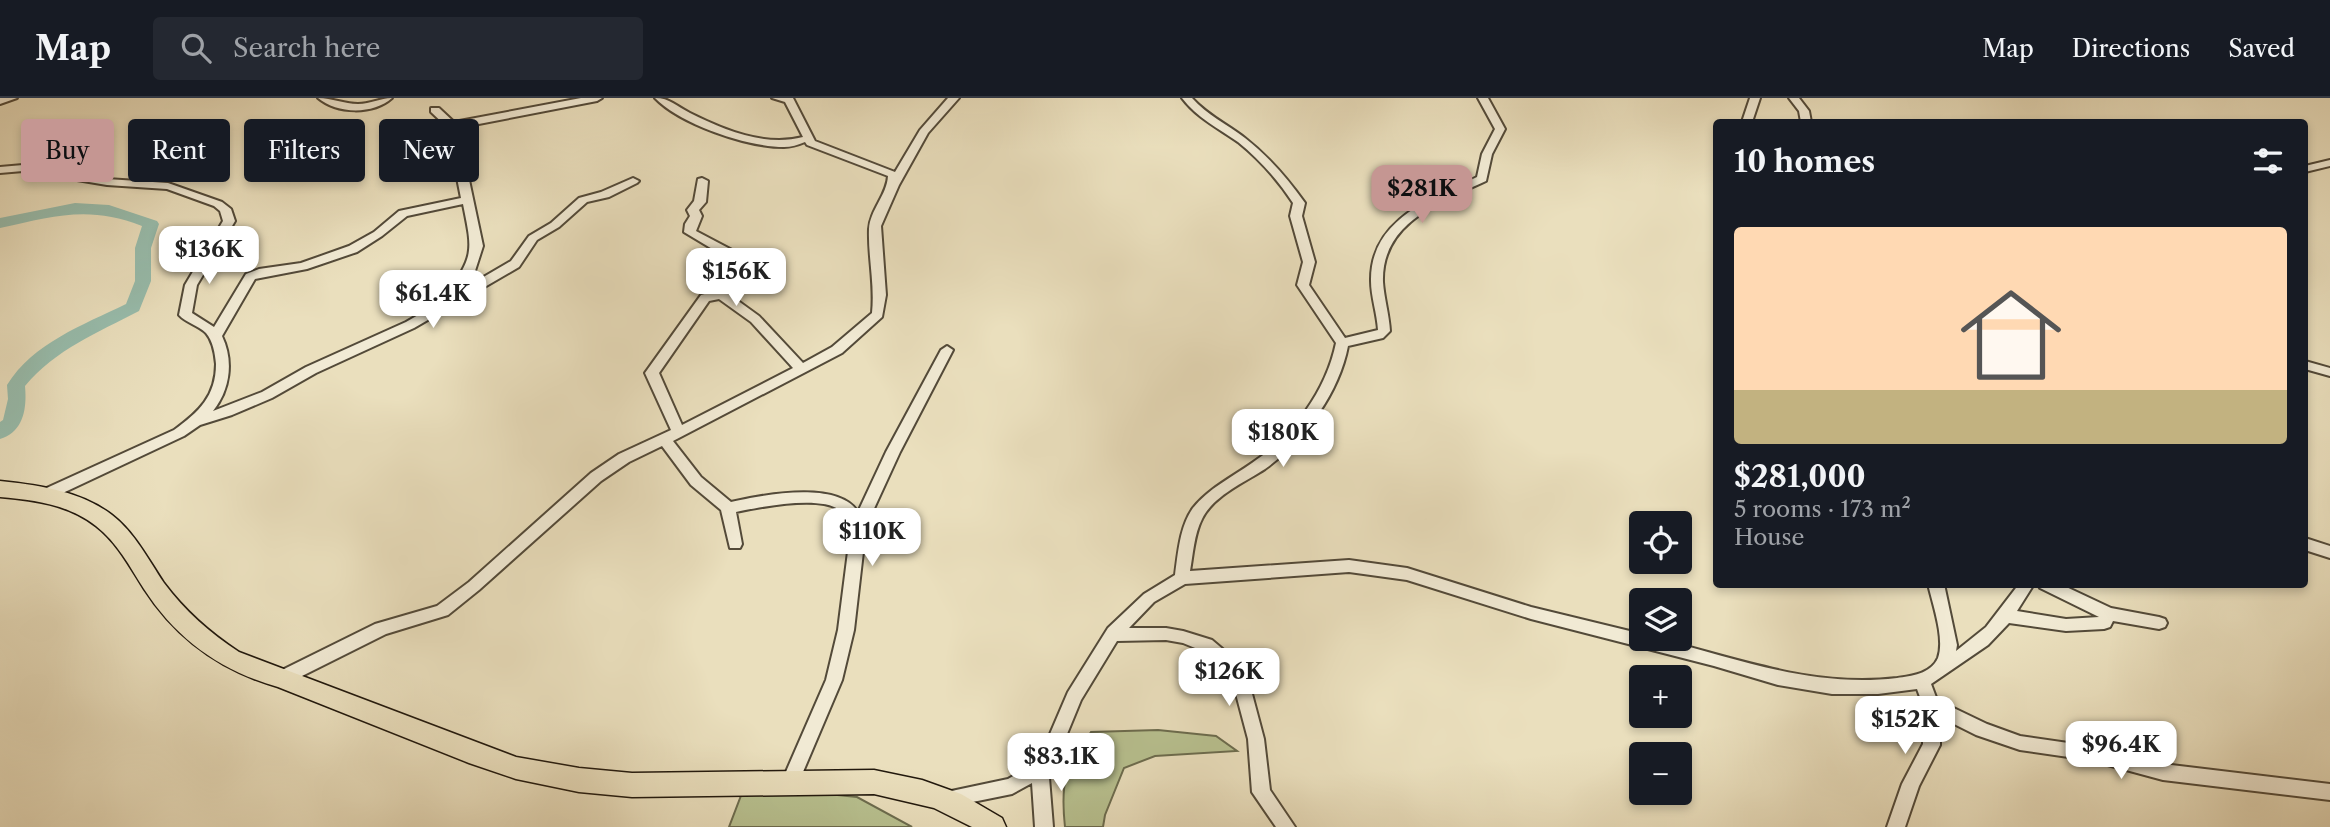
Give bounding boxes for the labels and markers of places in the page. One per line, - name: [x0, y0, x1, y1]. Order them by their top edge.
- pin: $281K: [1373, 166, 1471, 225]
- pin: $136K: [160, 226, 258, 286]
- pin: $156K: [687, 248, 785, 308]
- pin: $61.4K: [376, 271, 490, 330]
- pin: $180K: [1234, 410, 1332, 469]
- pin: $110K: [823, 508, 921, 568]
- pin: $126K: [1180, 648, 1278, 708]
- pin: $152K: [1856, 696, 1954, 756]
- pin: $96.4K: [2064, 722, 2178, 781]
- pin: $83.1K: [1004, 734, 1118, 793]

